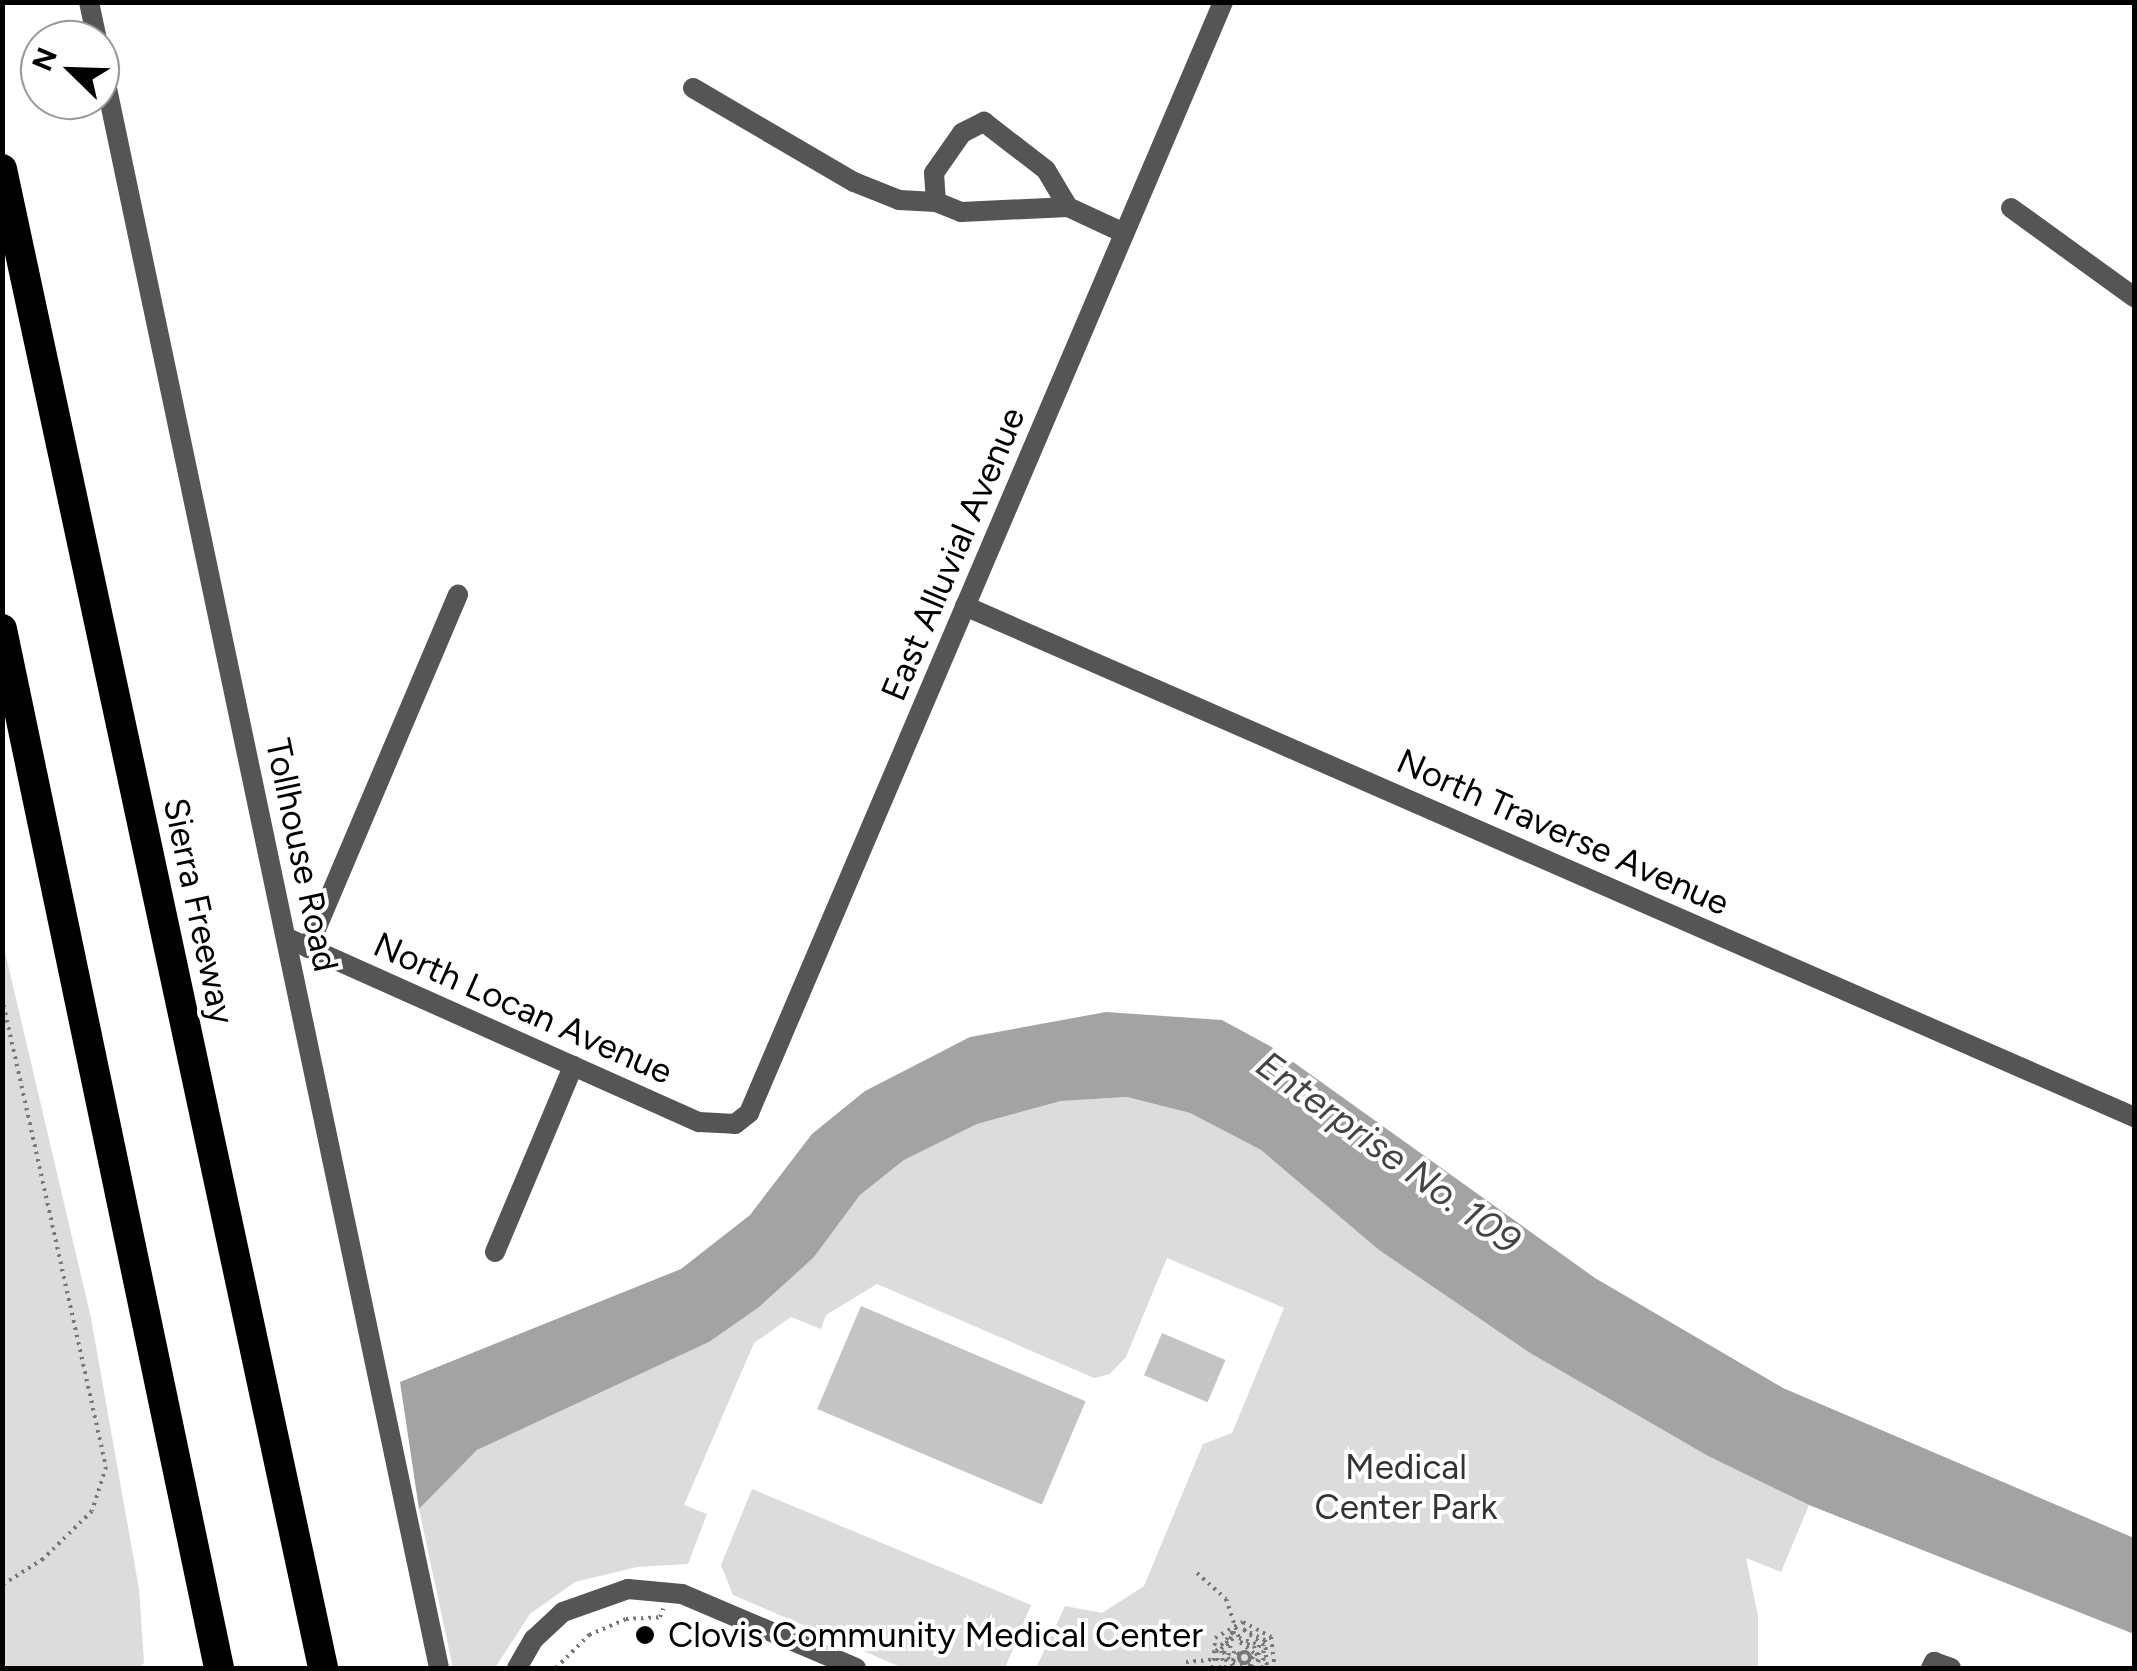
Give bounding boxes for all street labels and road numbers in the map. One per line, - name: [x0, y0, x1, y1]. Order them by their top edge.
- street label: East Alluvial Avenue: [872, 401, 1034, 707]
- street label: Tollhouse Road: [257, 735, 347, 975]
- street label: North Traverse Avenue: [1391, 740, 1735, 924]
- street label: Sierra Freeway: [155, 794, 243, 1028]
- street label: North Locan Avenue: [367, 923, 679, 1093]

